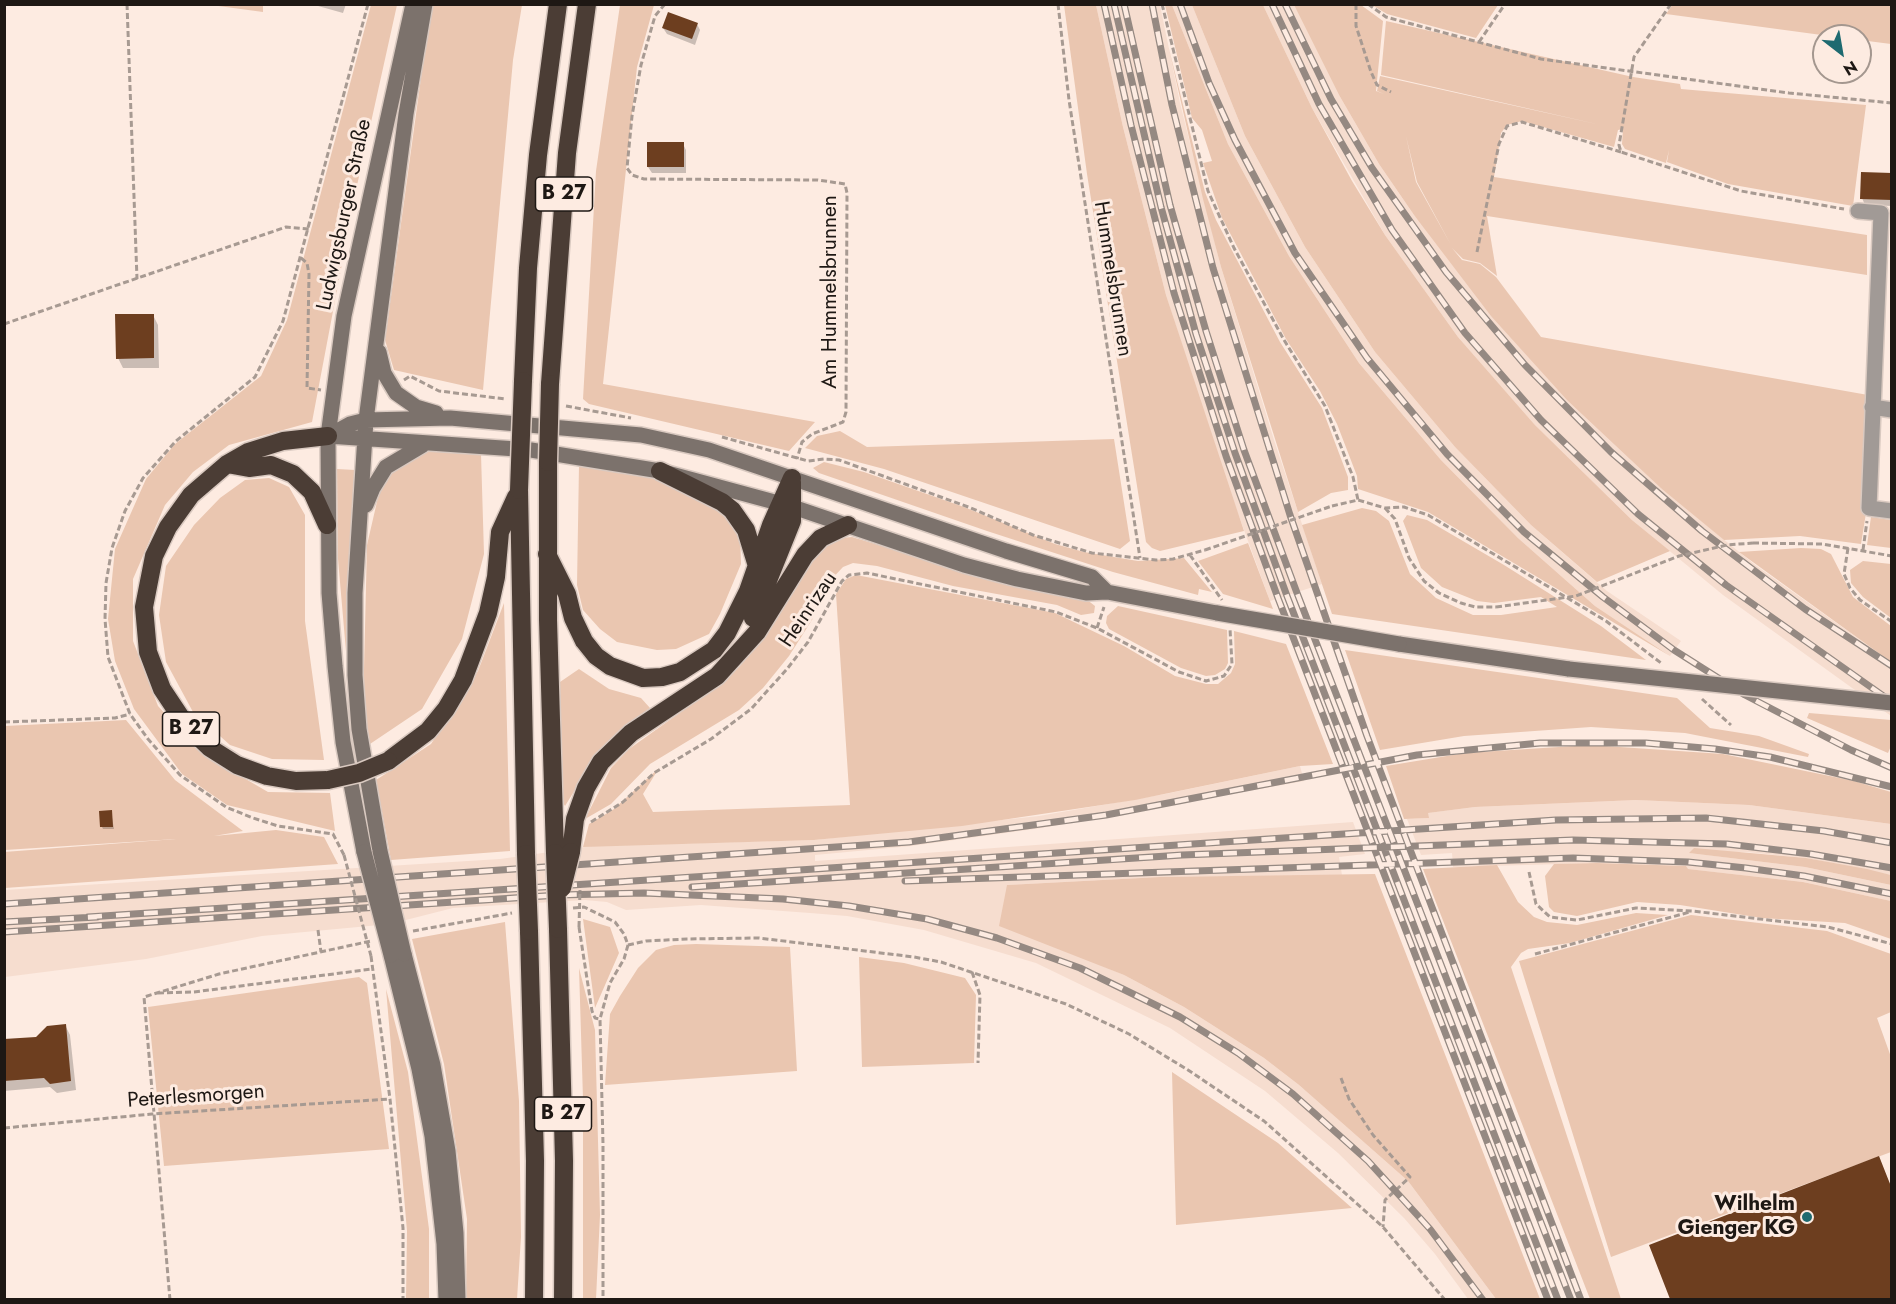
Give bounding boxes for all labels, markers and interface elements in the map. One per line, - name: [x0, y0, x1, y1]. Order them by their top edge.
- north arrow: [1812, 24, 1872, 84]
- text: N: [1839, 55, 1862, 81]
- street label: Ludwigsburger Straße: [312, 117, 378, 313]
- road number: B 27: [536, 177, 592, 211]
- street label: Am Hummelsbrunnen: [818, 195, 844, 389]
- street label: Hummelsbrunnen: [1087, 199, 1137, 359]
- street label: Heinrizau: [775, 567, 843, 653]
- road number: B 27: [162, 712, 219, 746]
- street label: Peterlesmorgen: [127, 1080, 265, 1114]
- road number: B 27: [534, 1097, 592, 1131]
- place label: Wilhelm Gienger KG: [1678, 1192, 1795, 1242]
- marker: Wilhelm Gienger KG: [1800, 1210, 1814, 1224]

